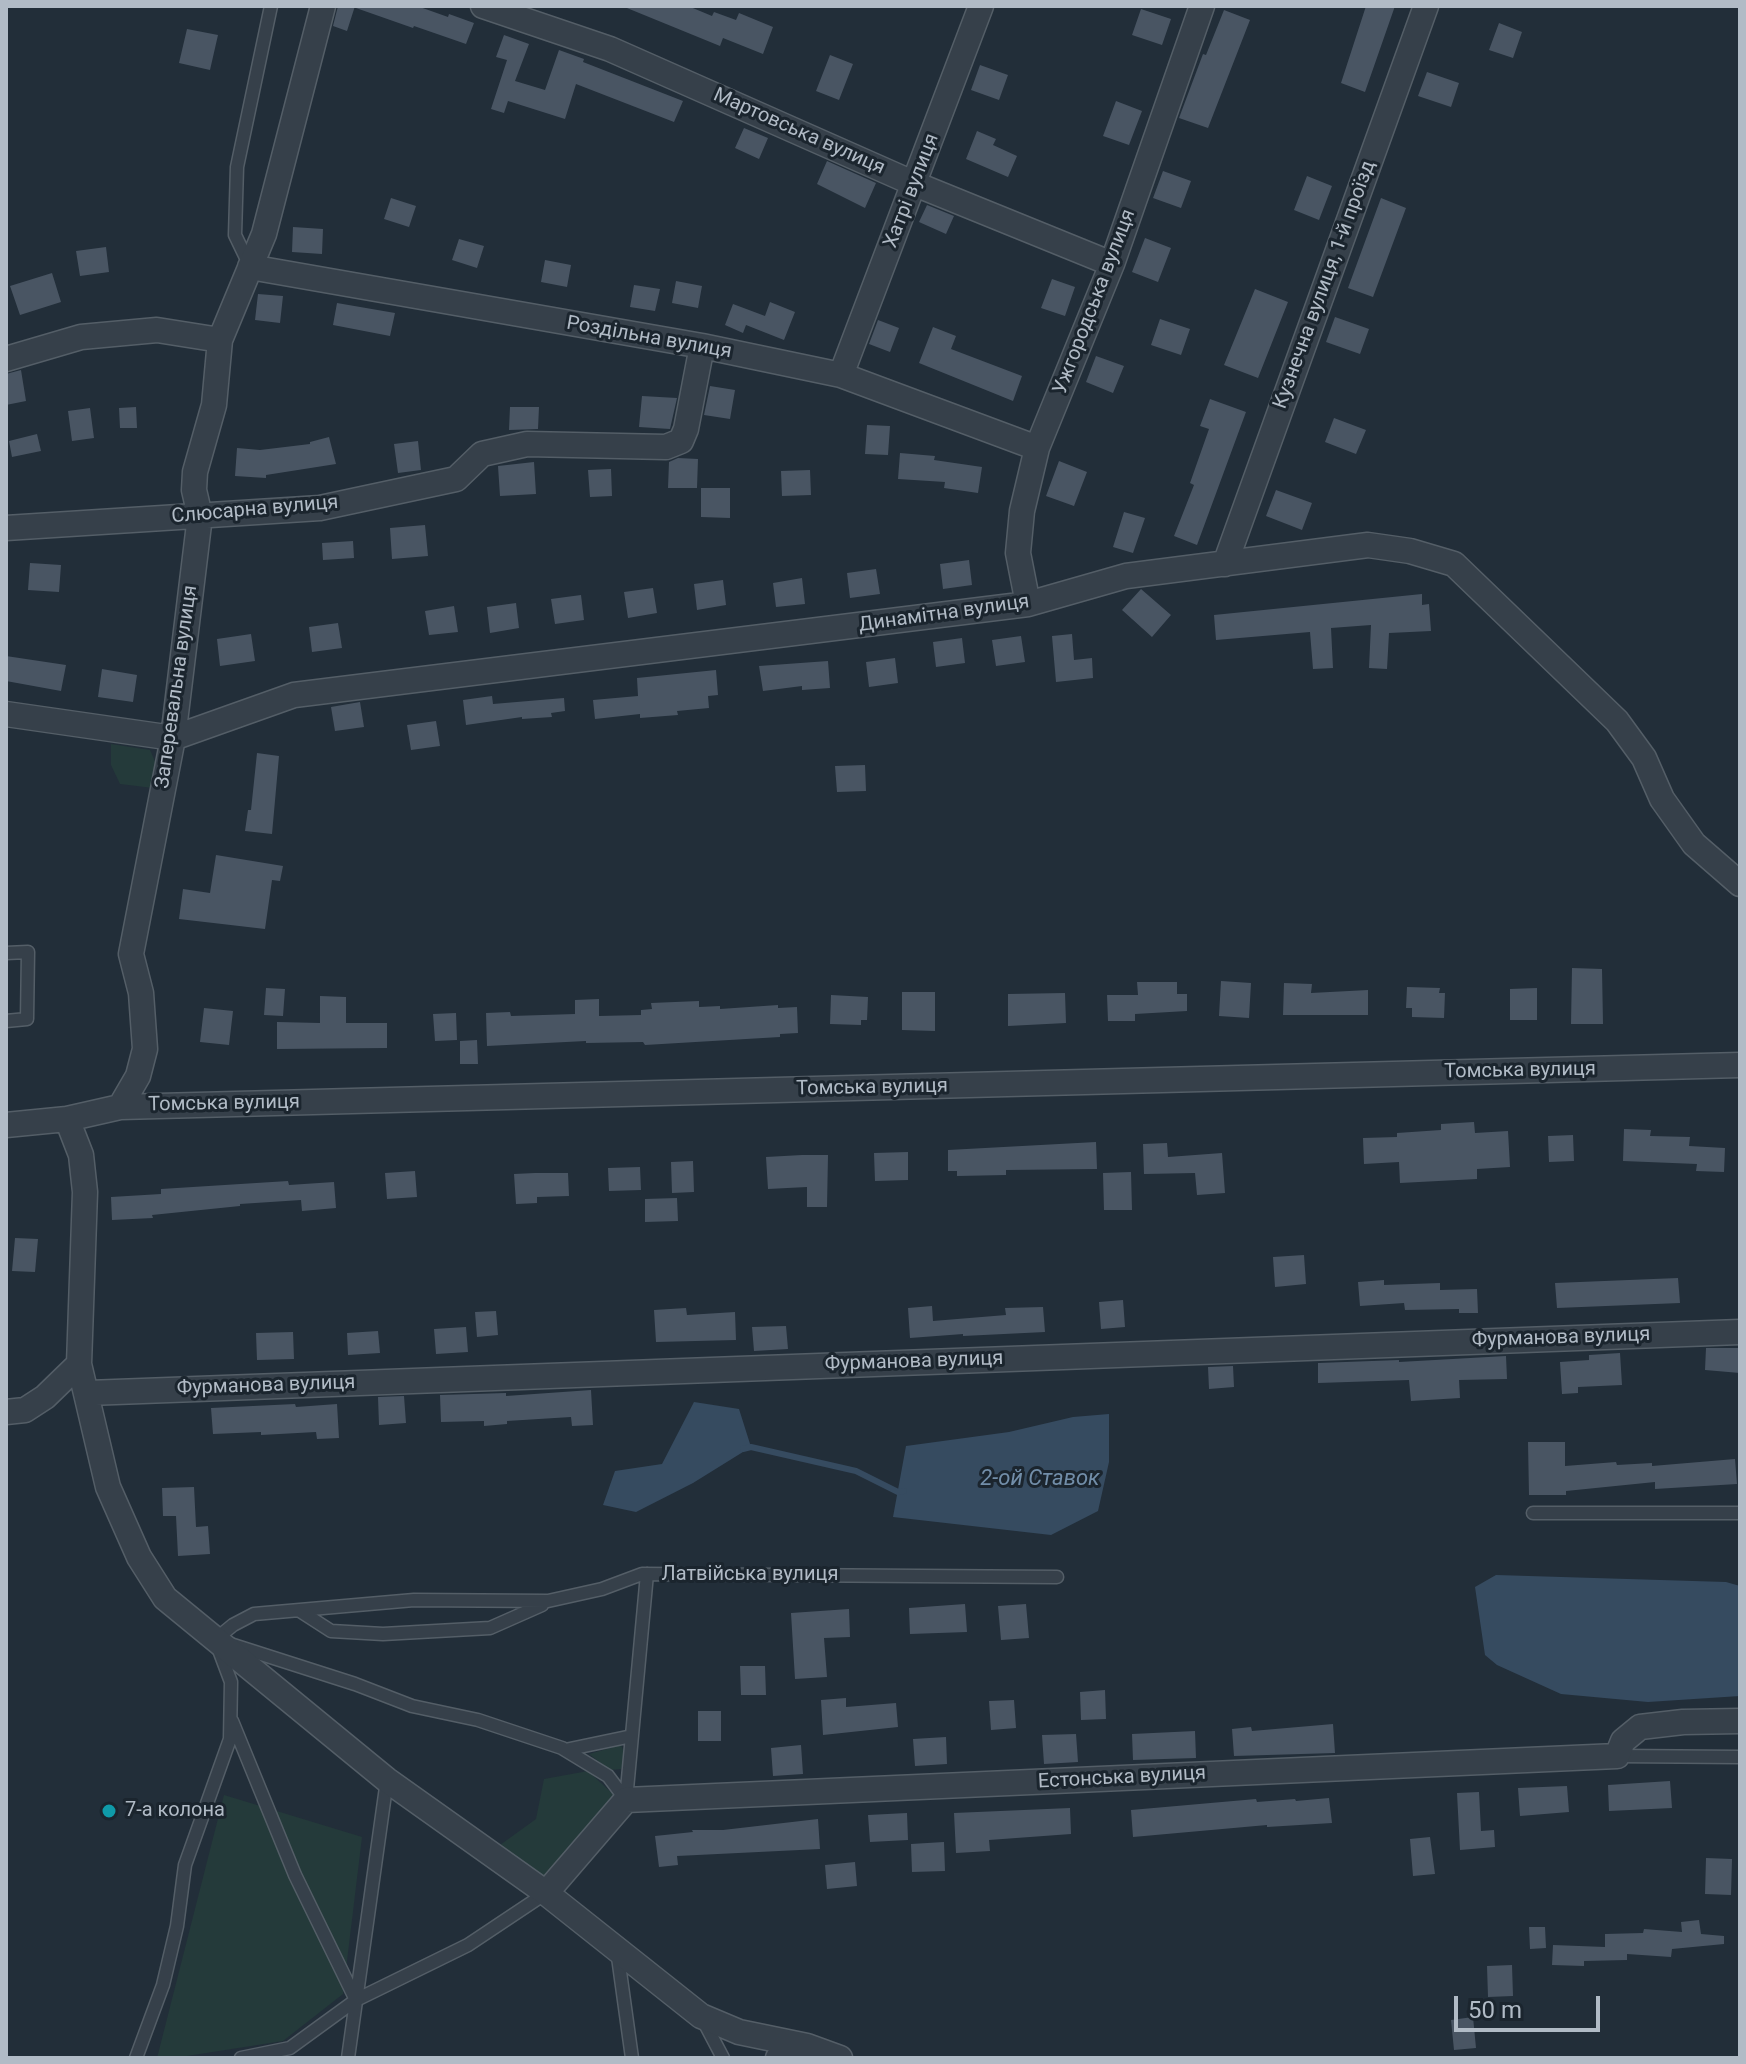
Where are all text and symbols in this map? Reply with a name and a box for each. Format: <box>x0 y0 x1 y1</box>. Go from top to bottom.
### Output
street label: Мартовська вулиця <box>709 83 889 181</box>
street label: Хатрі вулиця <box>879 131 945 251</box>
street label: Кузнечна вулиця, 1-й проїзд <box>1269 158 1381 412</box>
street label: Ужгородська вулиця <box>1049 206 1141 398</box>
street label: Роздільна вулиця <box>565 312 733 364</box>
street label: Слюсарна вулиця <box>171 491 339 529</box>
street label: Заперевальна вулиця <box>151 584 203 790</box>
street label: Динамітна вулиця <box>857 590 1031 638</box>
street label: Томська вулиця <box>1444 1058 1596 1084</box>
street label: Томська вулиця <box>796 1075 948 1101</box>
street label: Томська вулиця <box>148 1091 300 1117</box>
street label: Фурманова вулиця <box>1471 1323 1651 1353</box>
street label: Фурманова вулиця <box>824 1347 1004 1377</box>
street label: Фурманова вулиця <box>176 1371 356 1401</box>
water label: 2-ой Ставок <box>980 1466 1100 1492</box>
street label: Латвiйська вулиця <box>662 1563 838 1587</box>
street label: Естонська вулиця <box>1037 1762 1207 1794</box>
place label: 7-а колона <box>125 1799 225 1823</box>
marker: 7-а колона <box>100 1802 118 1820</box>
scale bar <box>1458 1980 1604 2030</box>
text: 50 m <box>1468 1996 1522 2024</box>

